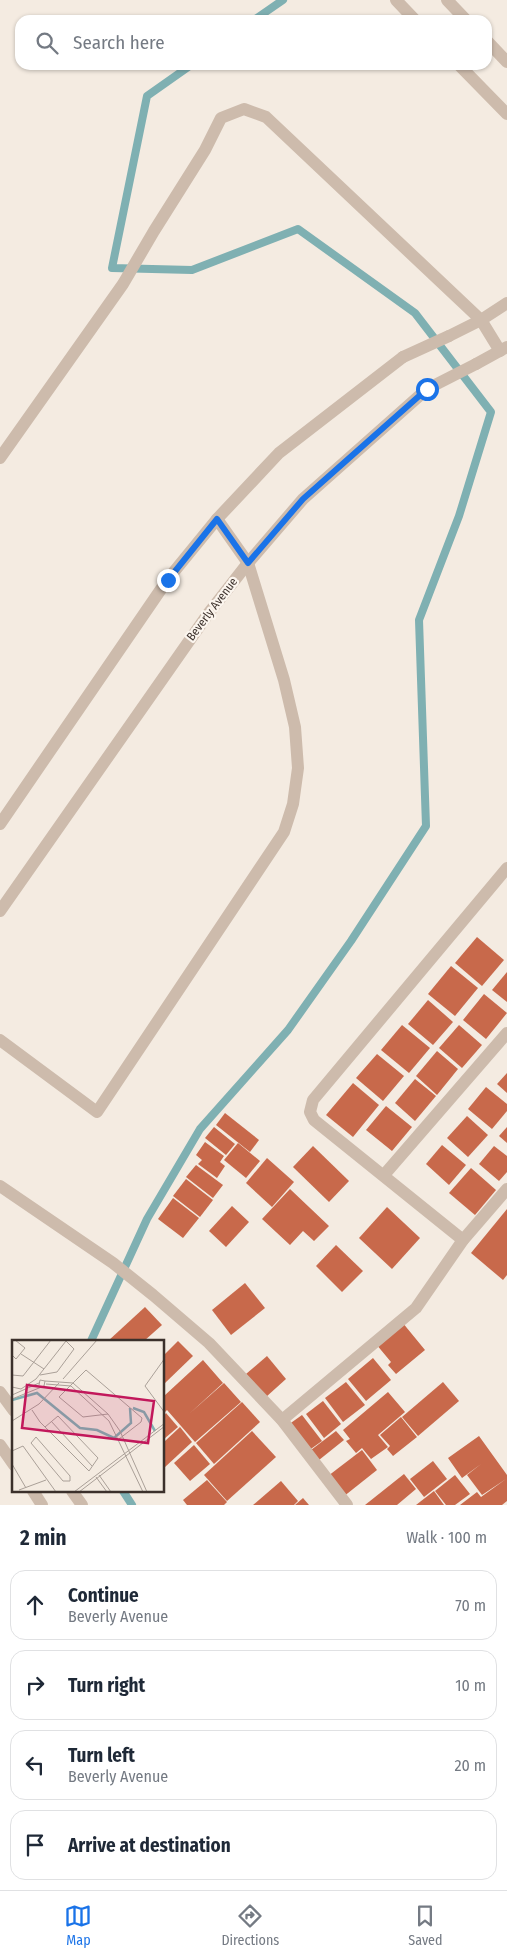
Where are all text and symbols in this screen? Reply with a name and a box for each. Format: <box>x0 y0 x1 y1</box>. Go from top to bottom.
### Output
search box <box>15 15 492 70</box>
icon: search <box>33 29 61 57</box>
text: Search here <box>73 31 165 54</box>
route start <box>416 378 439 401</box>
route end <box>157 569 180 592</box>
street label: Beverly Avenue <box>184 575 240 643</box>
inset map <box>12 1340 165 1492</box>
text: 2 min <box>20 1525 67 1551</box>
text: Walk · 100 m <box>406 1528 487 1547</box>
text: Continue <box>68 1584 139 1607</box>
icon: ahead <box>21 1591 49 1619</box>
text: 70 m <box>455 1596 486 1615</box>
text: Beverly Avenue <box>68 1607 168 1626</box>
icon: right <box>21 1671 49 1699</box>
text: Turn right <box>68 1674 145 1697</box>
text: 10 m <box>455 1676 486 1695</box>
text: Turn left <box>68 1744 135 1767</box>
icon: left <box>21 1751 49 1779</box>
text: 20 m <box>455 1756 486 1775</box>
text: Beverly Avenue <box>68 1767 168 1786</box>
icon: arrive <box>21 1831 49 1859</box>
text: Arrive at destination <box>68 1834 231 1857</box>
tab: Map <box>64 1902 92 1949</box>
tab: Directions <box>221 1902 279 1949</box>
tab: Saved <box>408 1902 443 1949</box>

